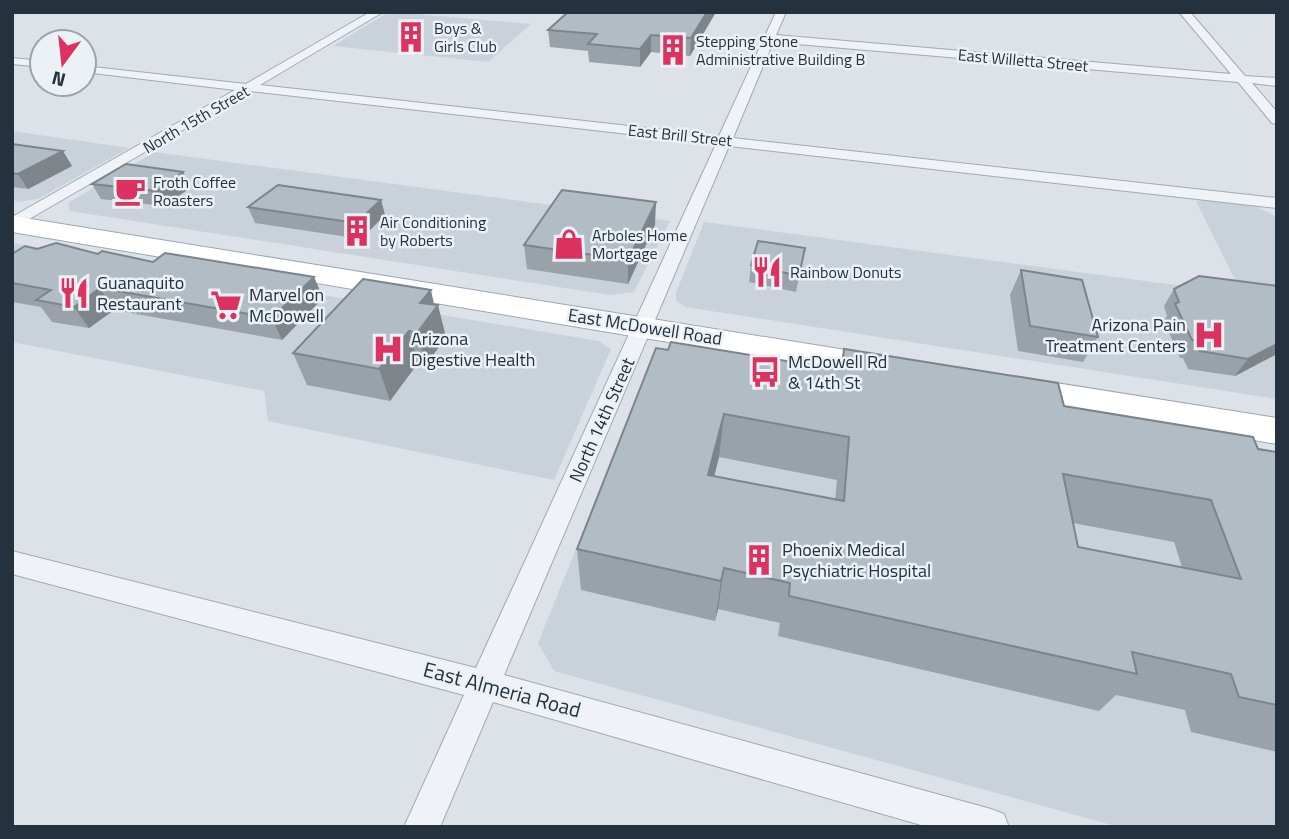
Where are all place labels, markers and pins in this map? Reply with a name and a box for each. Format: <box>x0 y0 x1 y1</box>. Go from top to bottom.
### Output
place label: Boys & Girls Club <box>434 16 497 58</box>
building icon: Boys & Girls Club <box>394 20 428 54</box>
place label: Stepping Stone Administrative Building B <box>696 29 866 71</box>
building icon: Stepping Stone Administrative Building B <box>656 33 690 67</box>
place label: Froth Coffee Roasters <box>153 170 236 212</box>
cafe icon: Froth Coffee Roasters <box>113 174 147 208</box>
place label: Air Conditioning by Roberts <box>380 210 486 252</box>
building icon: Air Conditioning by Roberts <box>340 214 374 248</box>
place label: Arboles Home Mortgage <box>592 223 687 265</box>
shop icon: Arboles Home Mortgage <box>552 227 586 261</box>
restaurant icon: Rainbow Donuts <box>750 255 784 289</box>
place label: Rainbow Donuts <box>790 260 901 284</box>
place label: Guanaquito Restaurant <box>97 269 184 317</box>
restaurant icon: Guanaquito Restaurant <box>57 276 91 310</box>
place label: Marvel on McDowell <box>249 281 324 329</box>
supermarket icon: Marvel on McDowell <box>209 288 243 322</box>
place label: Arizona Pain Treatment Centers <box>1045 311 1186 359</box>
hospital icon: Arizona Pain Treatment Centers <box>1192 318 1226 352</box>
place label: Arizona Digestive Health <box>411 325 535 373</box>
hospital icon: Arizona Digestive Health <box>371 332 405 366</box>
place label: McDowell Rd & 14th St <box>788 348 887 396</box>
bus stop icon: McDowell Rd & 14th St <box>748 355 782 389</box>
place label: Phoenix Medical Psychiatric Hospital <box>782 536 931 584</box>
building icon: Phoenix Medical Psychiatric Hospital <box>742 543 776 577</box>

